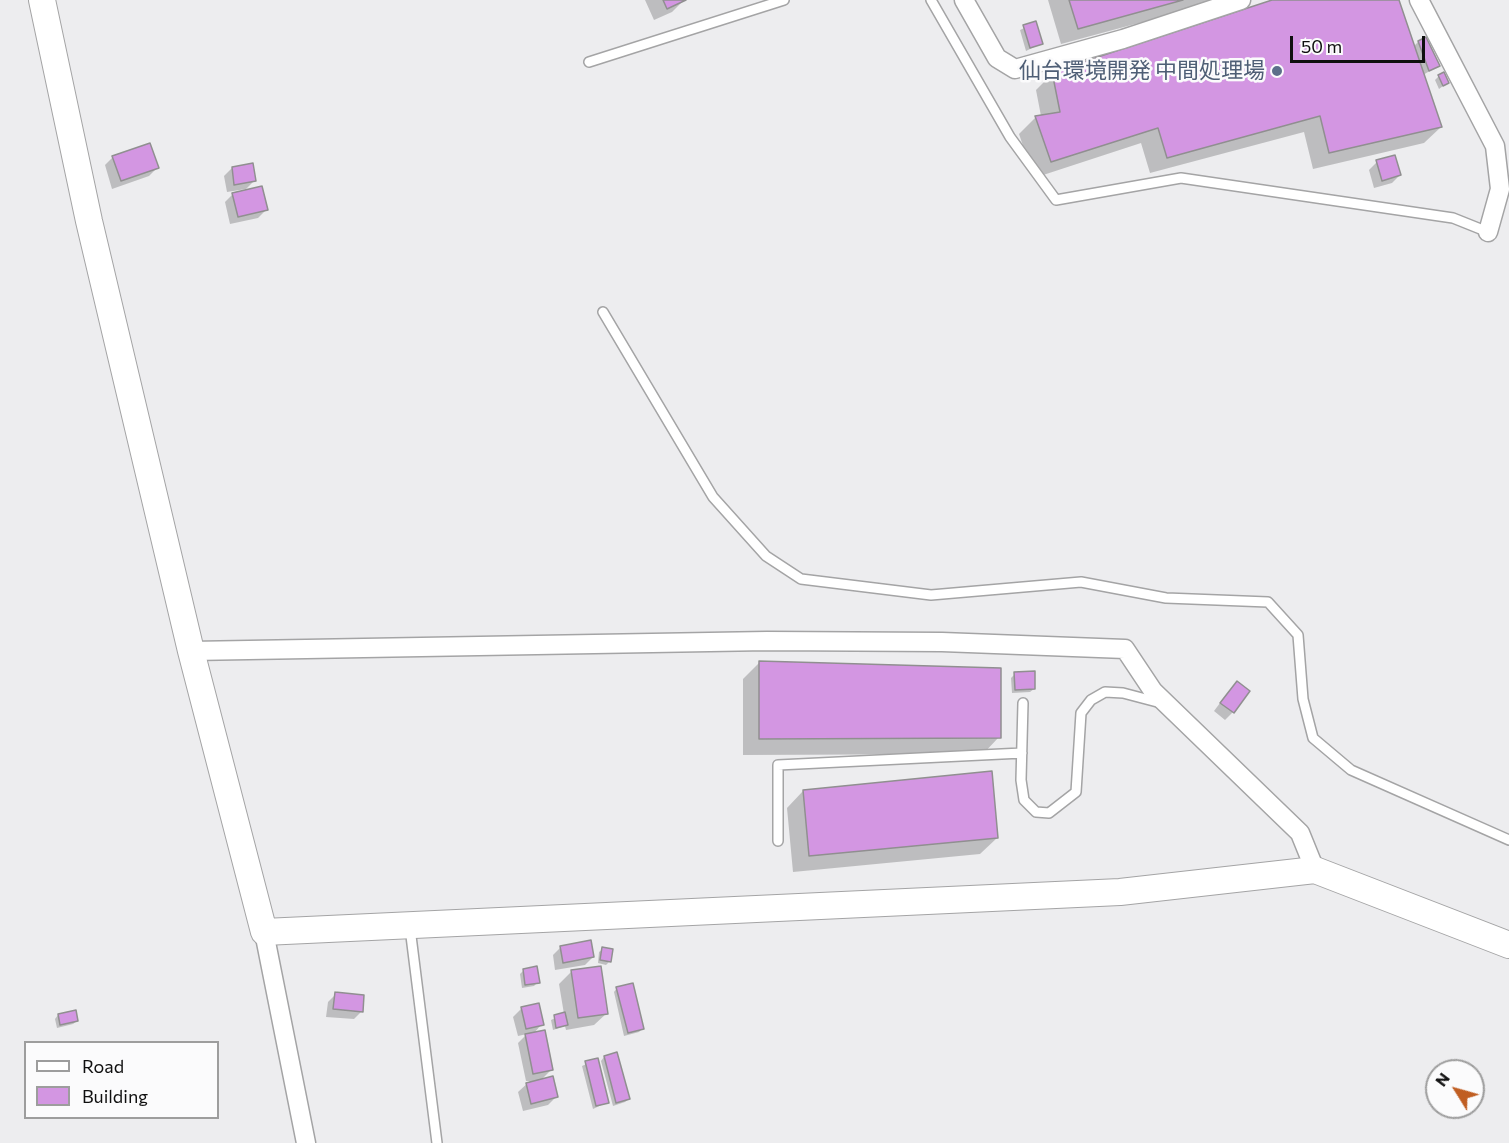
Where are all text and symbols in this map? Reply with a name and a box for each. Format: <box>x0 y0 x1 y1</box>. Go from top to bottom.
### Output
scale bar <box>1293 24 1428 62</box>
text: 50 m <box>1301 35 1342 57</box>
place label: 仙台環境開発 中間処理場 <box>1019 58 1265 84</box>
marker: 仙台環境開発 中間処理場 <box>1270 64 1284 78</box>
legend <box>24 1041 219 1119</box>
text: Road <box>82 1055 124 1077</box>
north arrow <box>1425 1059 1485 1119</box>
text: N <box>1431 1069 1453 1090</box>
text: Building <box>82 1085 148 1107</box>

